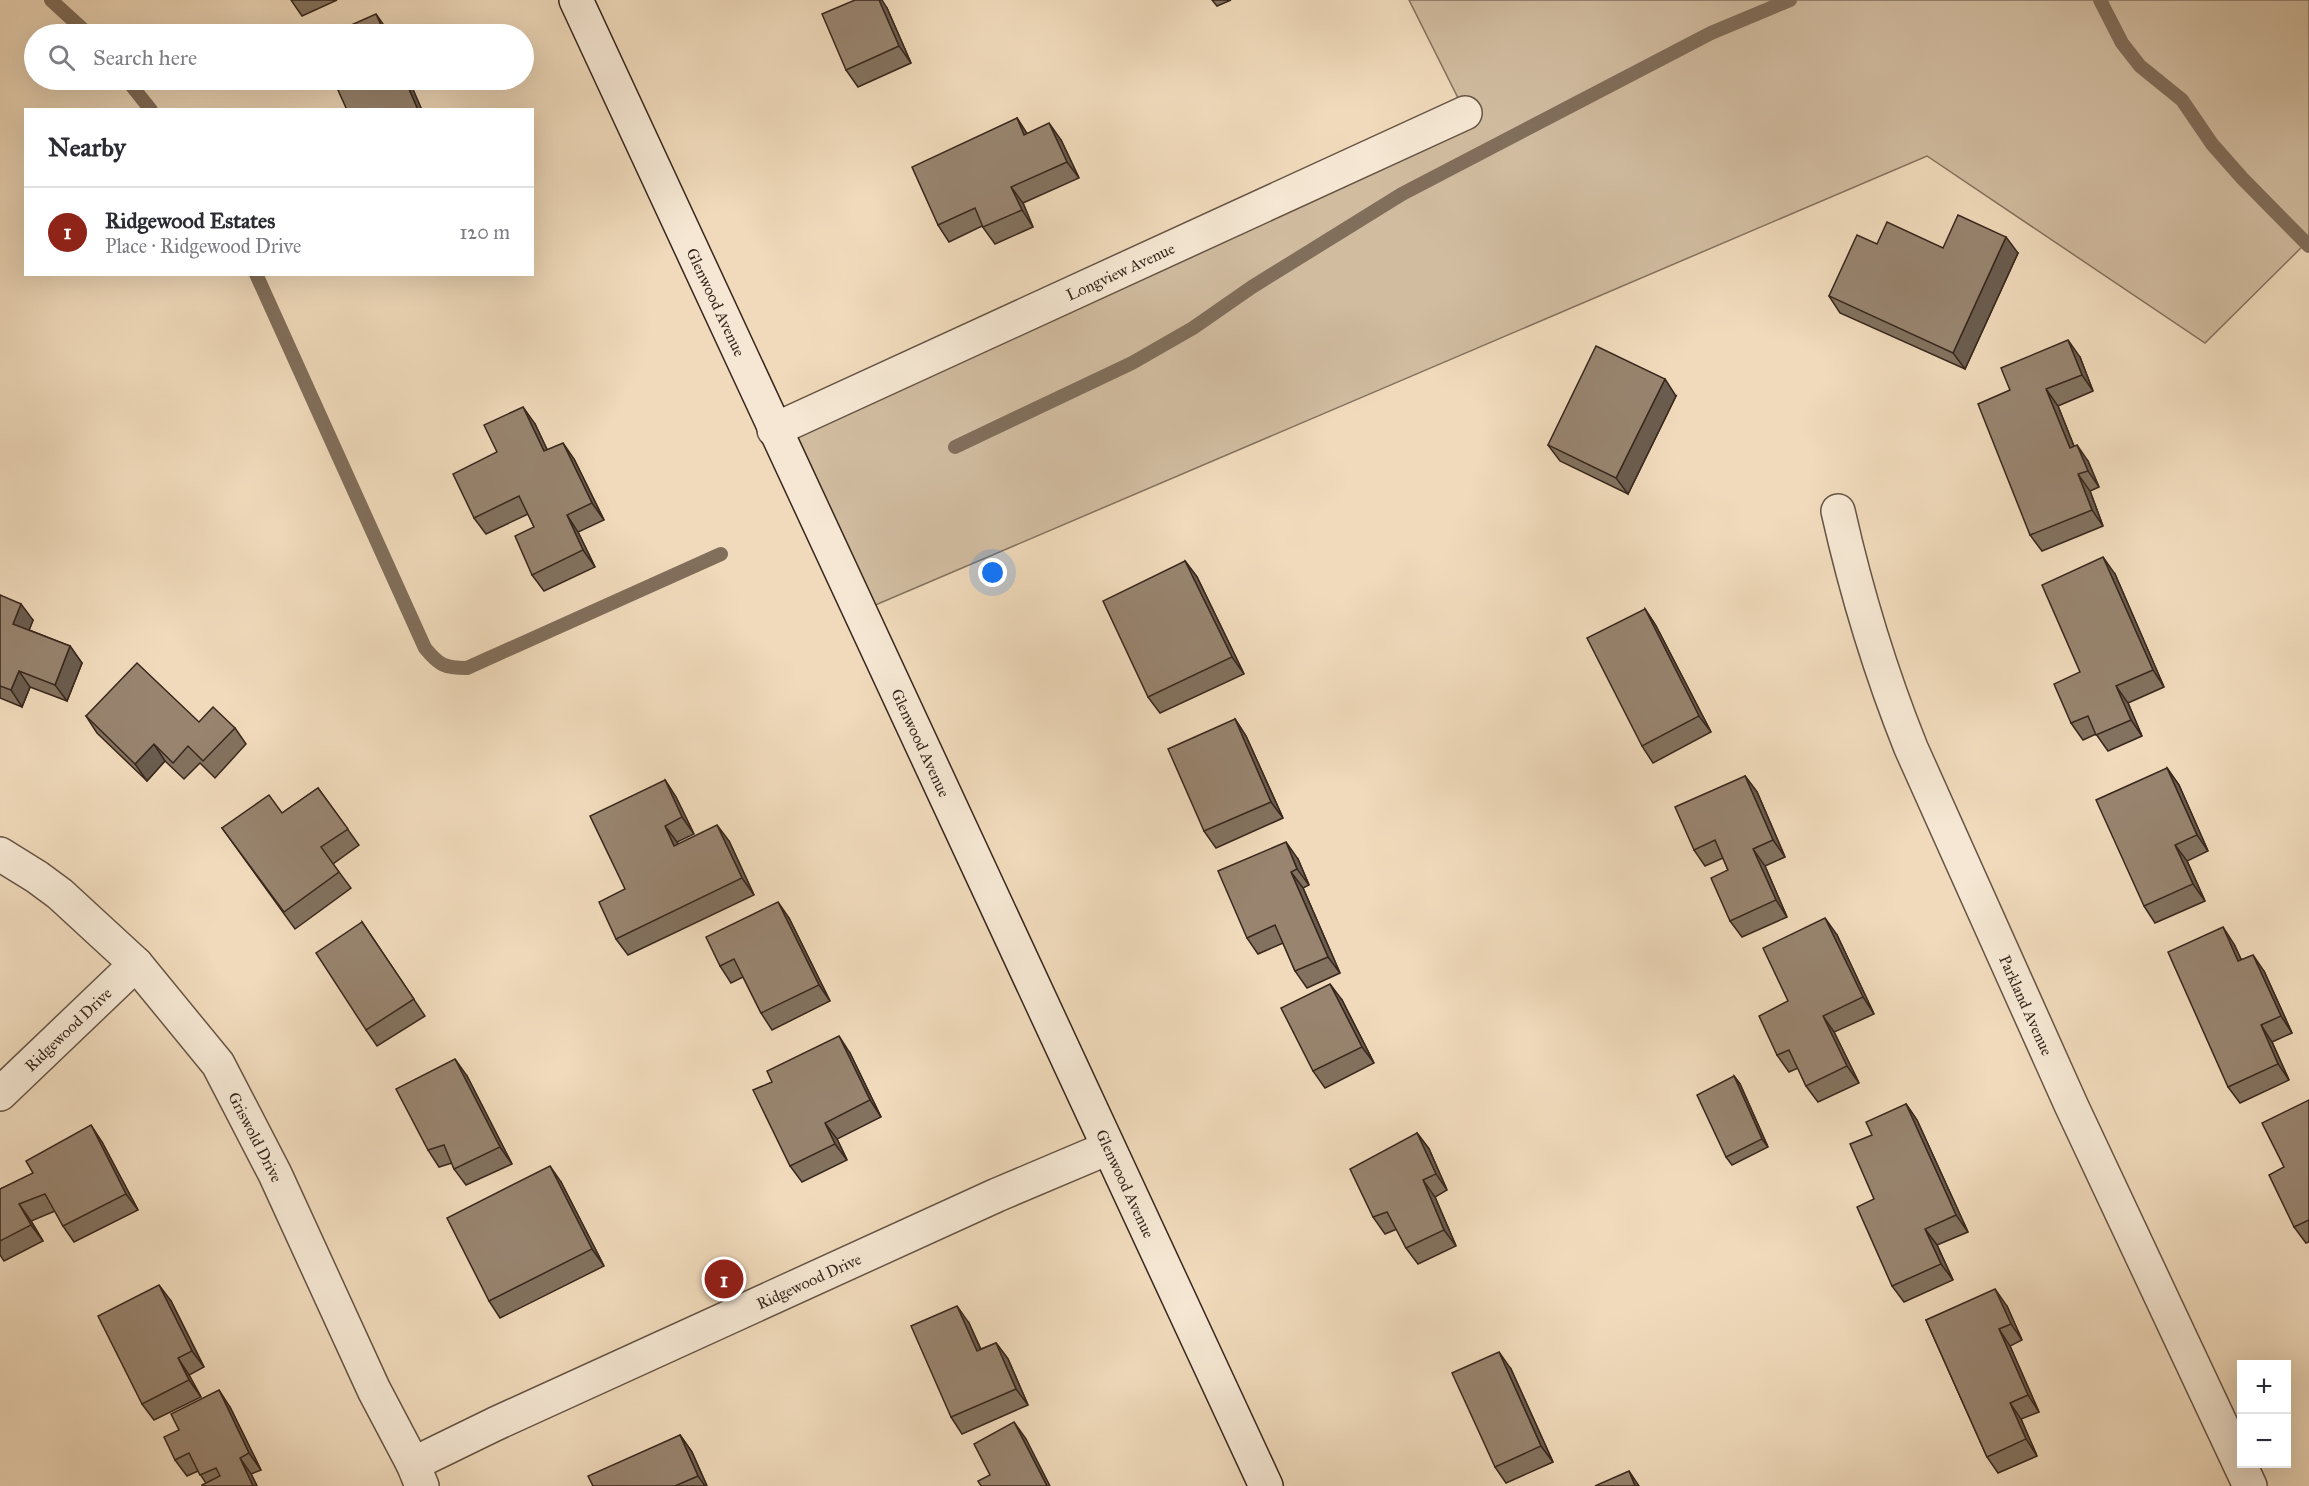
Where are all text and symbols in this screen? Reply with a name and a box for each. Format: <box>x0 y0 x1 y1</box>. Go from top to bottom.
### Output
search box <box>24 24 534 90</box>
icon: search <box>45 41 78 74</box>
text: Search here <box>93 44 197 71</box>
text: Nearby <box>48 131 126 163</box>
text: Ridgewood Estates <box>105 207 275 234</box>
text: 1 <box>64 220 71 244</box>
text: 120 m <box>459 220 510 244</box>
text: Place · Ridgewood Drive <box>105 234 301 258</box>
street label: Longview Avenue <box>1063 238 1178 305</box>
street label: Glenwood Avenue <box>682 245 749 360</box>
your location <box>978 558 1007 587</box>
street label: Glenwood Avenue <box>887 686 954 801</box>
street label: Parkland Avenue <box>1995 952 2057 1059</box>
street label: Ridgewood Drive <box>21 983 116 1075</box>
street label: Griswold Drive <box>224 1089 287 1186</box>
street label: Glenwood Avenue <box>1092 1127 1159 1241</box>
street label: Ridgewood Drive <box>754 1249 865 1313</box>
pin: 1 <box>704 1256 744 1302</box>
map controls <box>2237 1360 2291 1468</box>
button: + <box>2237 1360 2291 1414</box>
button: − <box>2237 1414 2291 1468</box>

